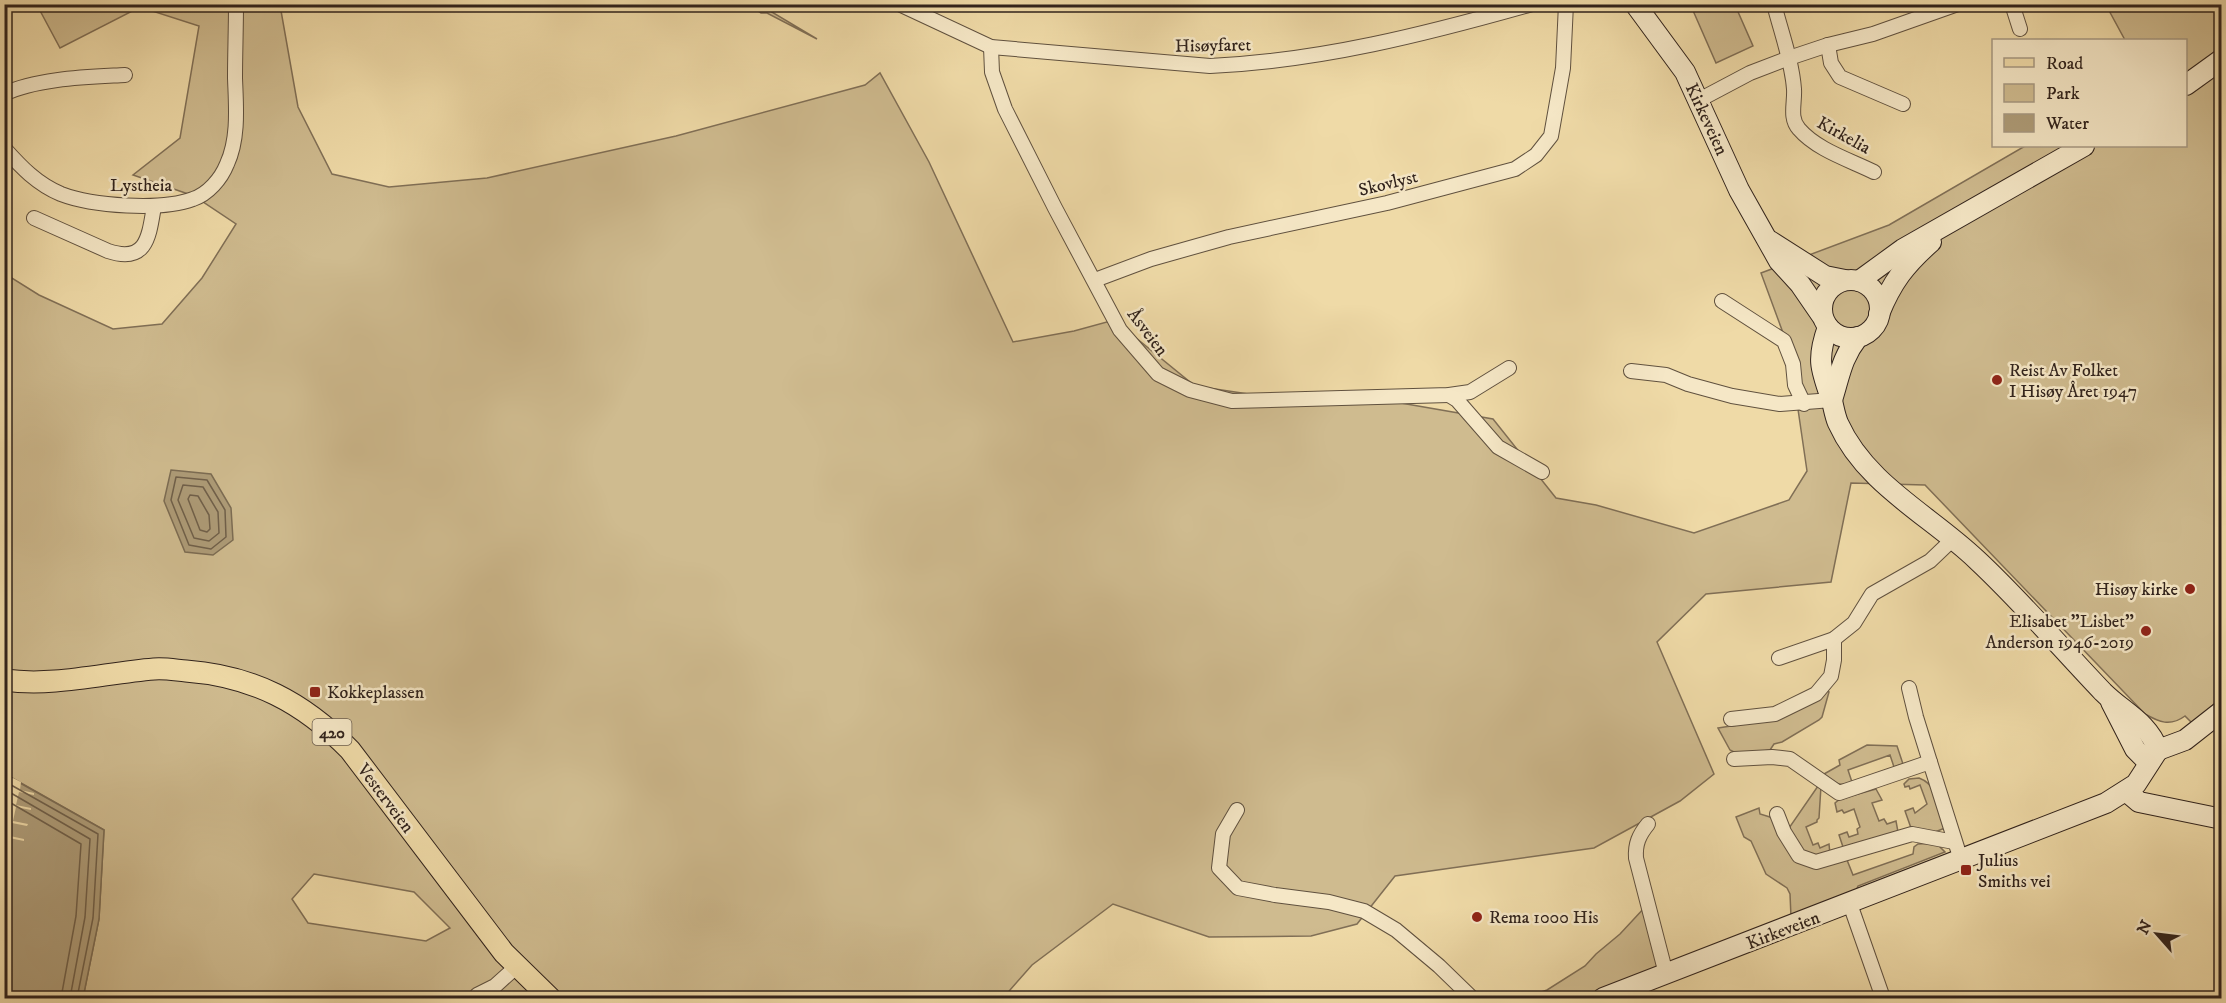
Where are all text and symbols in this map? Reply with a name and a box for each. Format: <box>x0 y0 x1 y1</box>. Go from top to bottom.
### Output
street label: Hisøyfaret <box>1175 34 1252 58</box>
legend <box>1992 39 2187 147</box>
text: Road <box>2046 53 2083 75</box>
street label: Kirkeveien <box>1680 80 1733 159</box>
text: Park <box>2046 83 2080 105</box>
street label: Kirkelia <box>1813 112 1874 160</box>
text: Water <box>2045 113 2089 135</box>
street label: Skovlyst <box>1356 166 1420 202</box>
street label: Lystheia <box>110 175 172 197</box>
street label: Åsveien <box>1122 304 1173 361</box>
place label: Reist Av Folket I Hisøy Året 1947 <box>2009 360 2137 403</box>
marker: Reist Av Folket I Hisøy Året 1947 <box>1990 373 2004 387</box>
place label: Hisøy kirke <box>2095 579 2178 601</box>
marker: Hisøy kirke <box>2183 582 2197 596</box>
place label: Elisabet "Lisbet" Anderson 1946-2019 <box>1985 611 2134 654</box>
marker: Elisabet "Lisbet" Anderson 1946-2019 <box>2139 624 2153 638</box>
place label: Kokkeplassen <box>327 682 425 704</box>
marker: Kokkeplassen <box>308 685 322 699</box>
road number: 420 <box>312 719 352 745</box>
street label: Vesterveien <box>351 759 419 838</box>
place label: Julius Smiths vei <box>1976 850 2051 893</box>
marker: Julius Smiths vei <box>1959 863 1973 877</box>
north arrow <box>2127 904 2187 964</box>
place label: Rema 1000 His <box>1489 907 1599 929</box>
street label: Kirkeveien <box>1743 907 1824 955</box>
marker: Rema 1000 His <box>1470 910 1484 924</box>
text: N <box>2133 917 2157 938</box>

